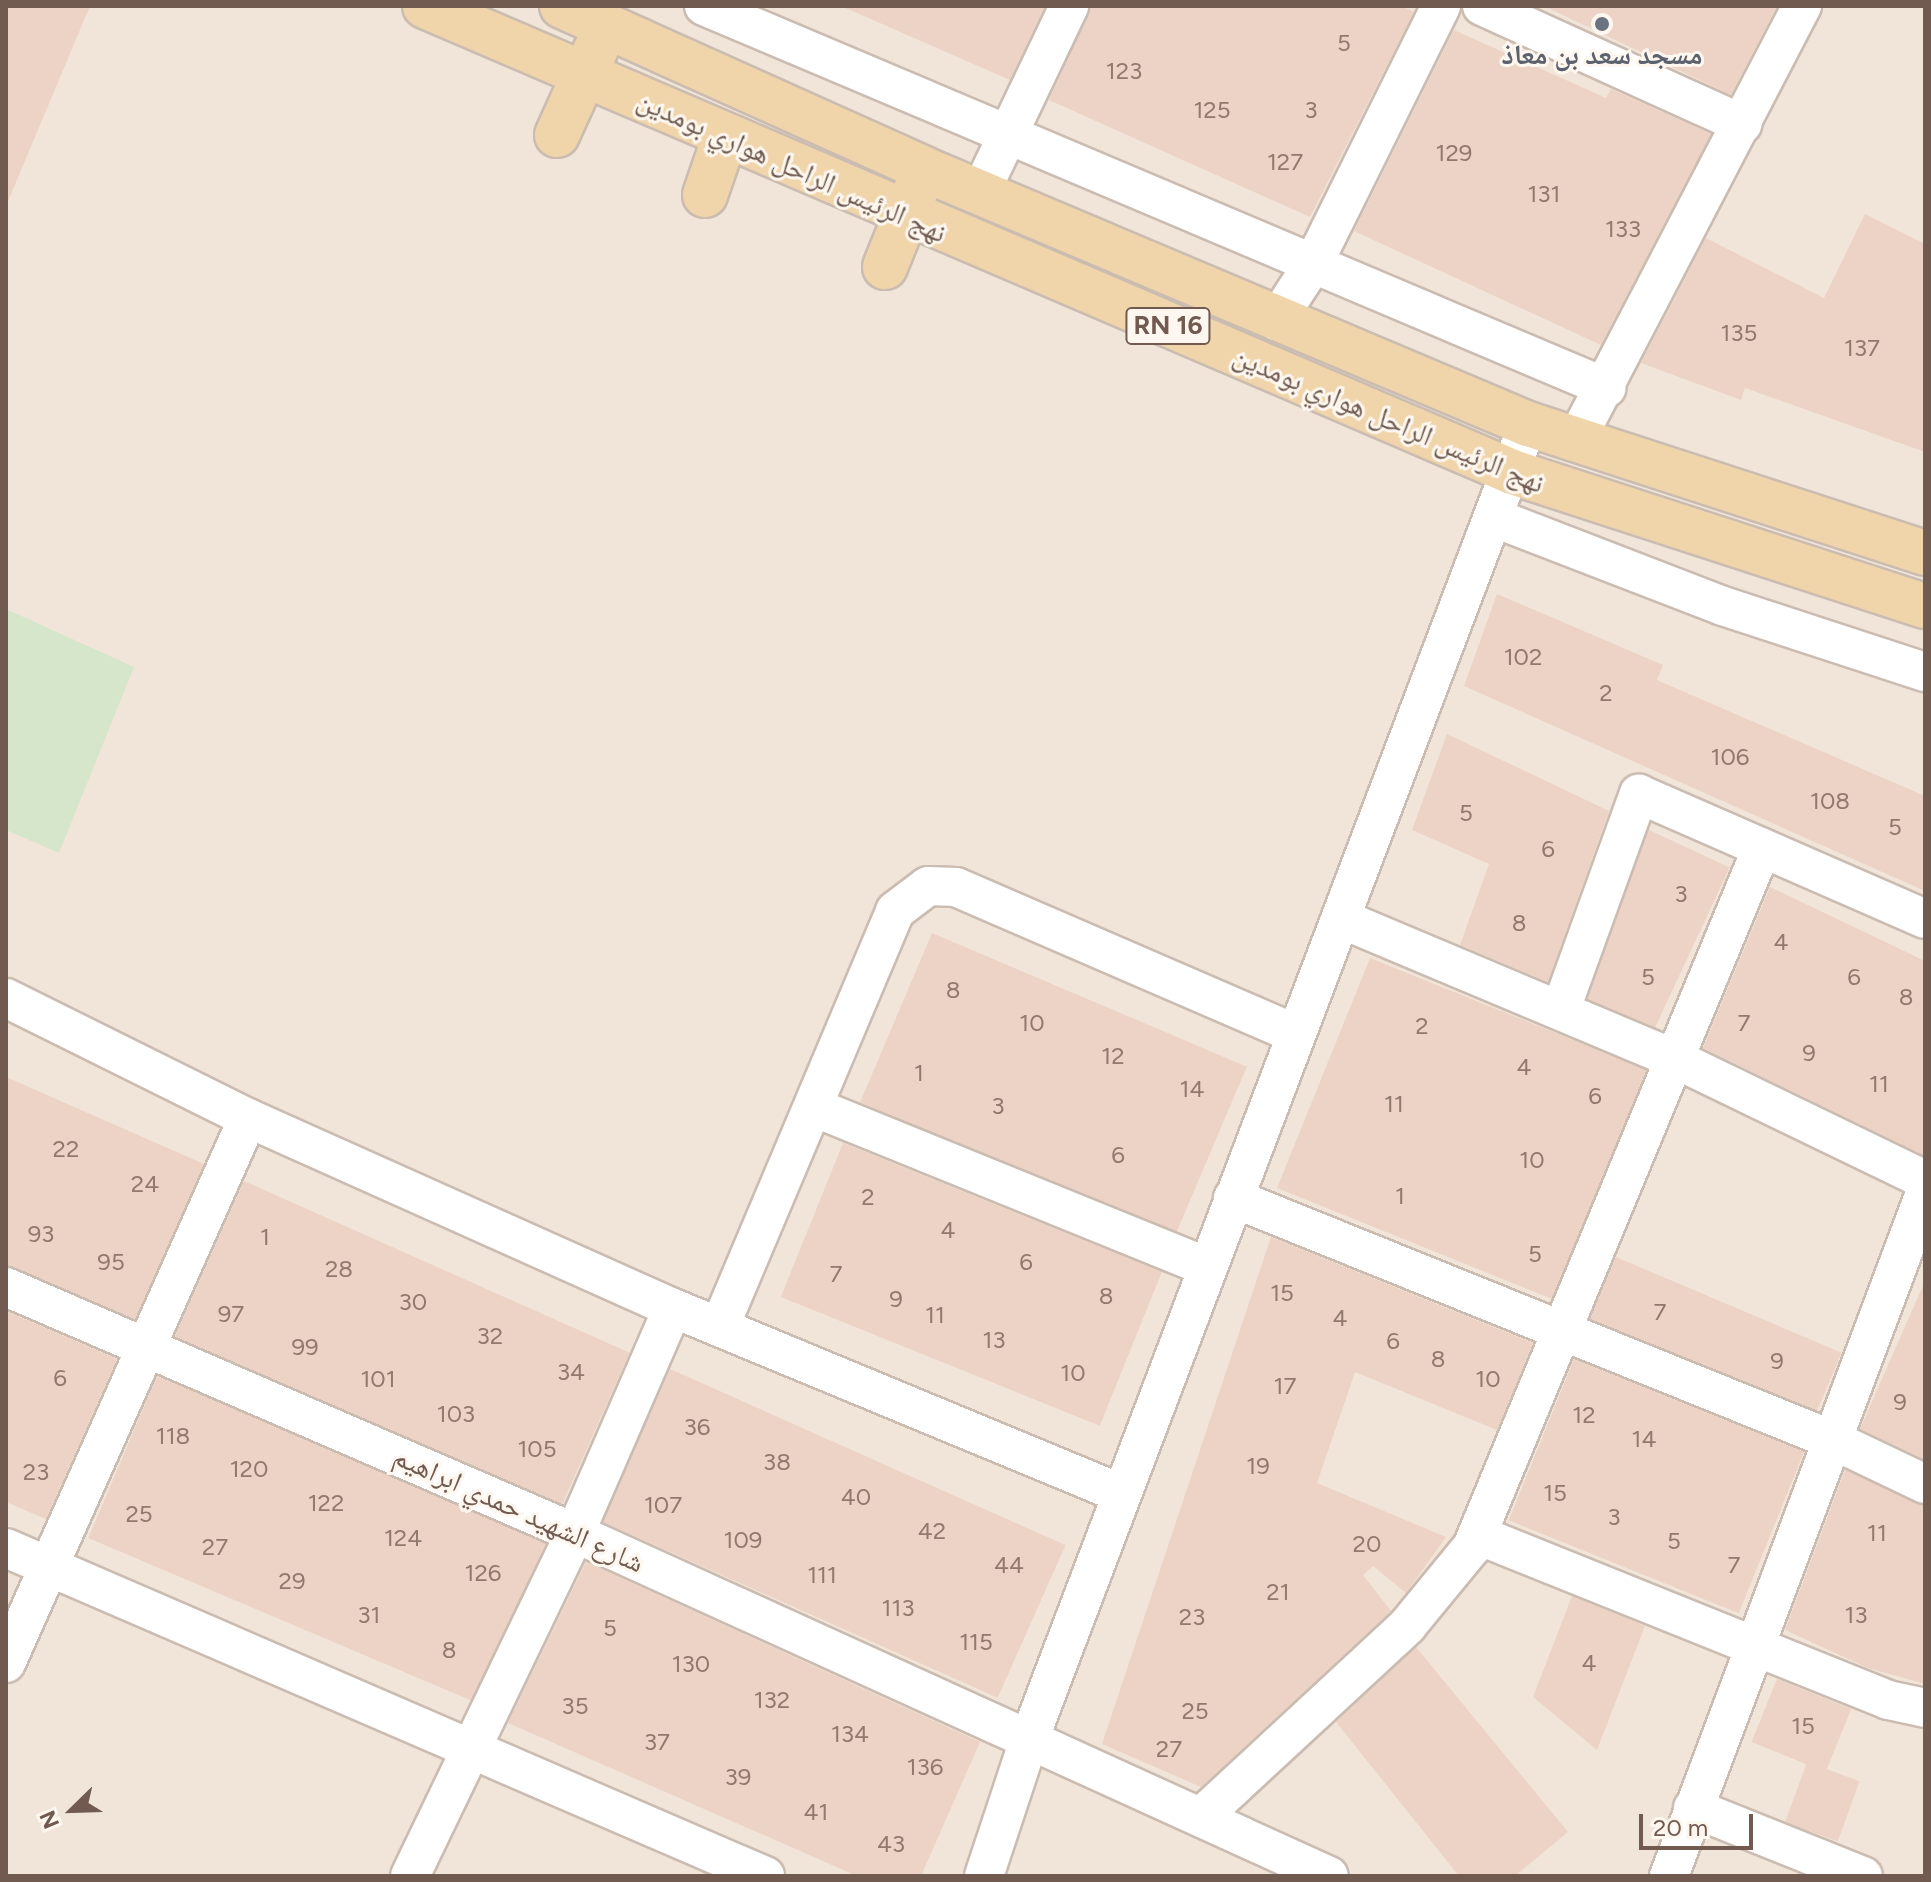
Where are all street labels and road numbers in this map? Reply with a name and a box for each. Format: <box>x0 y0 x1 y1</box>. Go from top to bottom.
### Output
street label: نهج الرئيس الراحل هواري بومدين <box>632 83 952 249</box>
road number: RN 16 <box>1124 304 1212 348</box>
street label: نهج الرئيس الراحل هواري بومدين <box>1228 338 1550 500</box>
street label: شارع الشهيد حمدي ابراهيم <box>389 1439 649 1579</box>

